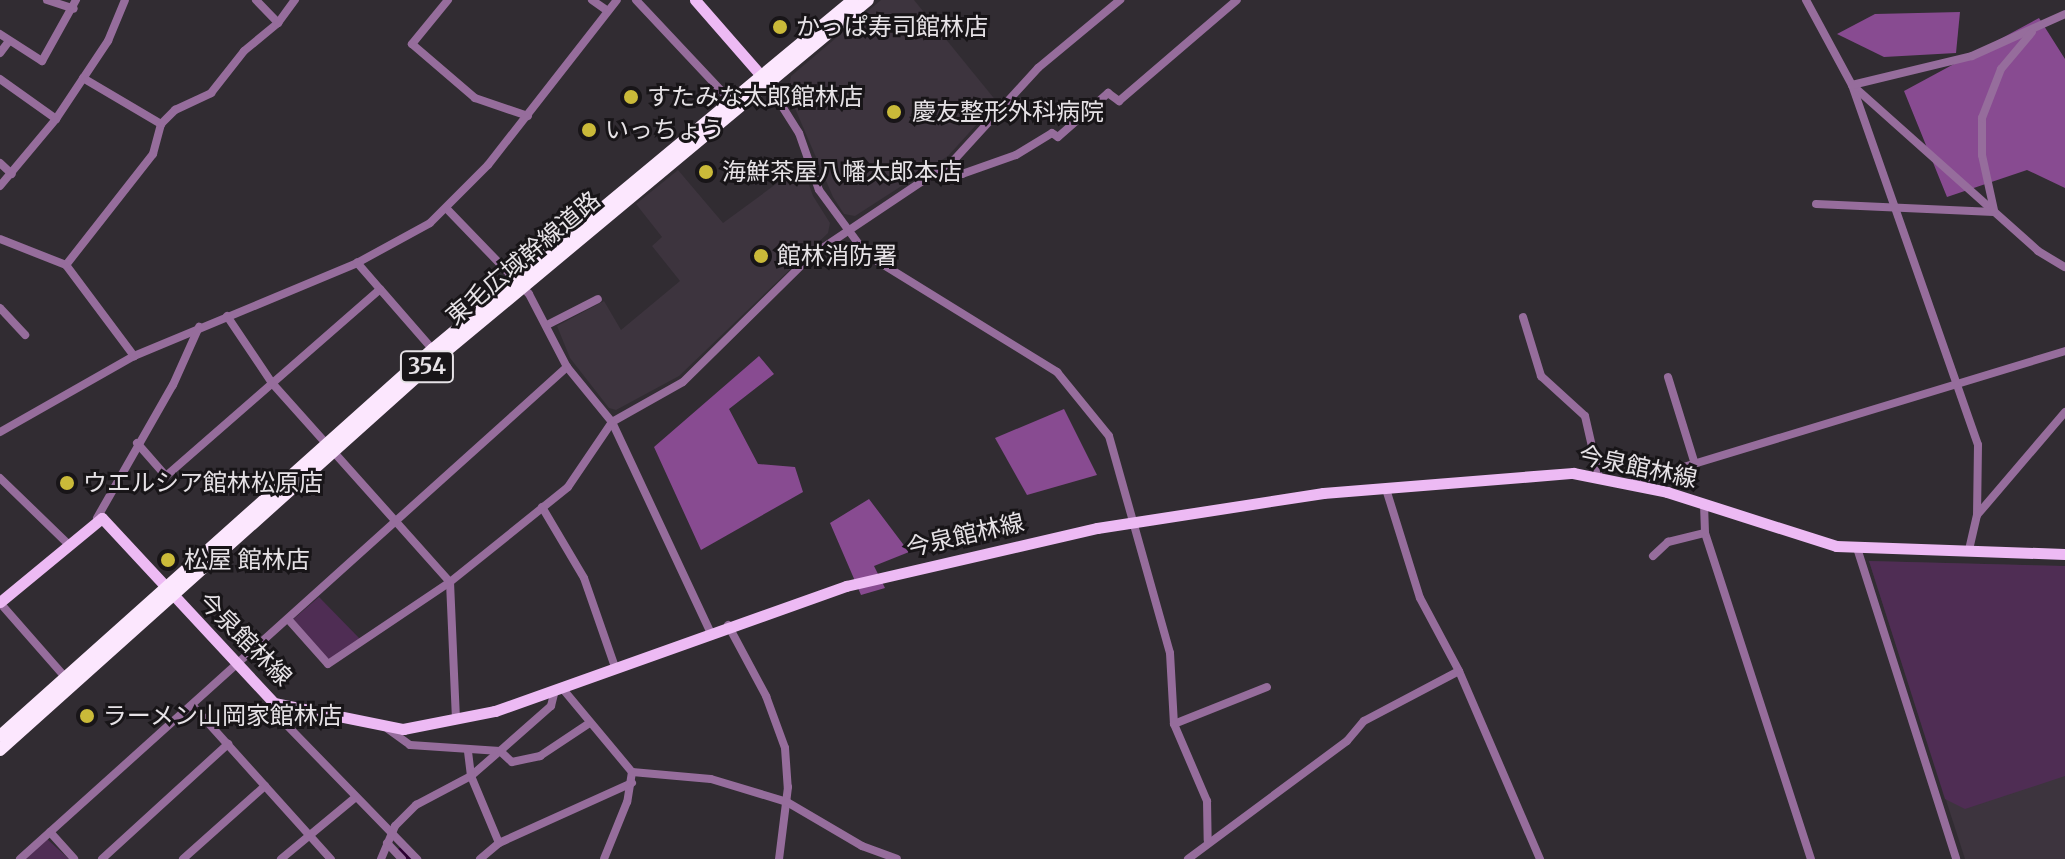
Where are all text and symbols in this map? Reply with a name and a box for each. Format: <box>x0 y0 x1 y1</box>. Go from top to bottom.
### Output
place label: かっぱ寿司館林店 <box>796 13 988 41</box>
marker: かっぱ寿司館林店 <box>771 18 789 36</box>
place label: すたみな太郎館林店 <box>647 83 863 111</box>
marker: すたみな太郎館林店 <box>622 88 640 106</box>
place label: 慶友整形外科病院 <box>912 98 1104 126</box>
marker: 慶友整形外科病院 <box>883 101 905 123</box>
place label: いっちょう <box>605 116 725 144</box>
marker: いっちょう <box>580 121 598 139</box>
place label: 海鮮茶屋八幡太郎本店 <box>722 158 962 186</box>
marker: 海鮮茶屋八幡太郎本店 <box>697 163 715 181</box>
street label: 東毛広域幹線道路 <box>440 185 606 331</box>
place label: 館林消防署 <box>777 242 897 270</box>
marker: 館林消防署 <box>752 247 770 265</box>
road number: 354 <box>399 349 455 385</box>
street label: 今泉館林線 <box>1576 440 1700 494</box>
place label: ウエルシア館林松原店 <box>83 469 323 497</box>
marker: ウエルシア館林松原店 <box>58 474 76 492</box>
street label: 今泉館林線 <box>903 507 1027 563</box>
place label: 松屋 館林店 <box>184 546 310 574</box>
marker: 松屋 館林店 <box>159 551 177 569</box>
street label: 今泉館林線 <box>192 586 298 692</box>
place label: ラーメン山岡家館林店 <box>103 702 343 730</box>
marker: ラーメン山岡家館林店 <box>78 707 96 725</box>

